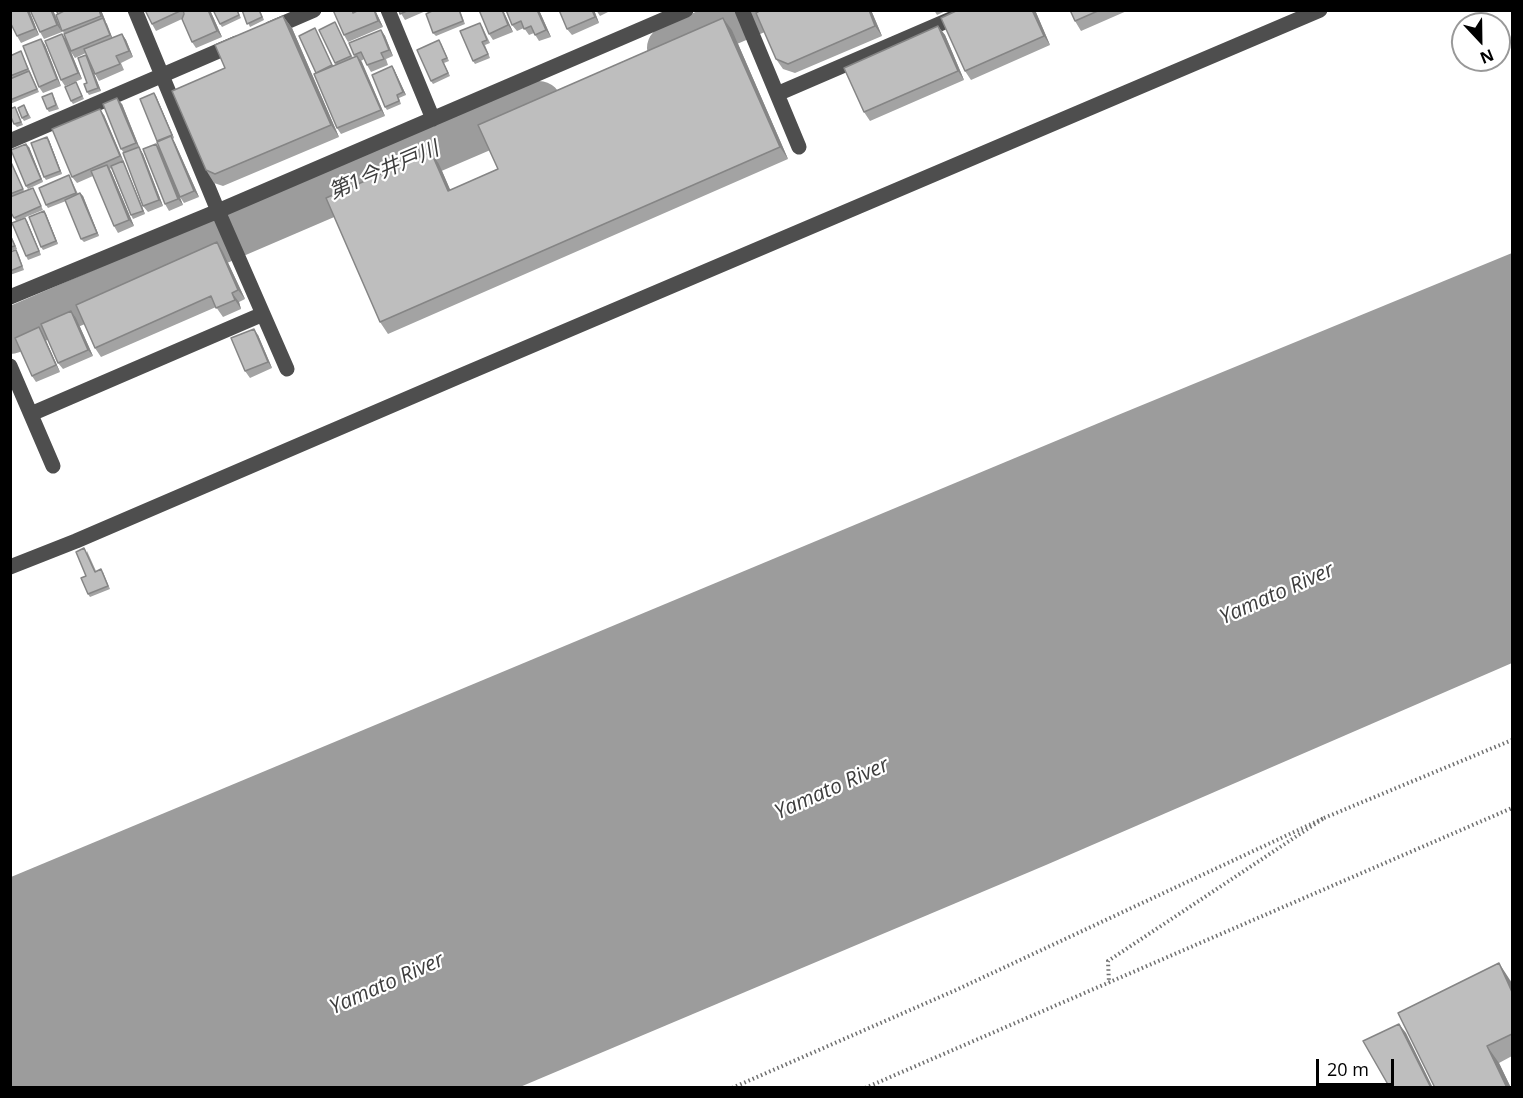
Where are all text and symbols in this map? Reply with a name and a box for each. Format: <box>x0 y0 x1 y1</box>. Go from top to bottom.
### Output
north arrow <box>1451 12 1511 72</box>
text: N <box>1477 44 1497 69</box>
water label: 第1今井戸川 <box>325 137 443 205</box>
water label: Yamato River <box>1216 558 1338 630</box>
water label: Yamato River <box>771 753 893 825</box>
water label: Yamato River <box>326 948 448 1020</box>
scale bar <box>1319 1047 1397 1085</box>
text: 20 m <box>1327 1057 1369 1081</box>

